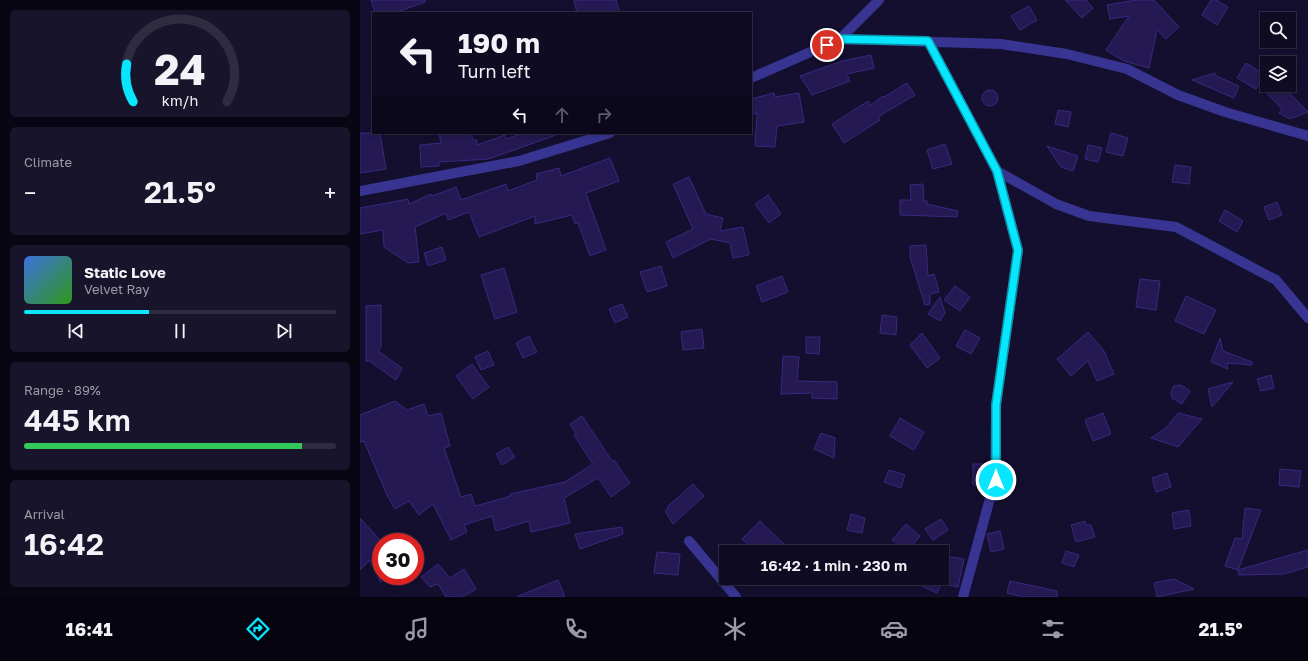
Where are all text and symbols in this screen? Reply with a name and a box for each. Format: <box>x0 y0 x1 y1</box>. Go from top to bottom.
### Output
map controls <box>1260 12 1296 92</box>
button: search <box>1260 12 1296 48</box>
text: 190 m <box>458 26 540 59</box>
icon: left <box>392 28 444 80</box>
pin <box>810 28 844 62</box>
icon: arrive <box>816 34 838 56</box>
text: 24 <box>154 44 206 94</box>
button: layers <box>1260 56 1296 92</box>
text: Turn left <box>458 60 531 82</box>
text: km/h <box>162 91 198 108</box>
icon: left <box>509 104 531 126</box>
icon: ahead <box>551 104 573 126</box>
icon: right <box>593 104 615 126</box>
text: Climate <box>24 154 72 170</box>
text: 21.5° <box>144 174 216 210</box>
text: − <box>24 179 36 206</box>
text: + <box>324 179 336 206</box>
text: Static Love <box>84 263 166 281</box>
text: Velvet Ray <box>84 281 149 297</box>
icon: previous <box>65 320 87 342</box>
icon: pause <box>169 320 191 342</box>
icon: next <box>273 320 295 342</box>
text: Range · 89% <box>24 382 101 398</box>
text: 445 km <box>24 402 131 438</box>
position arrow <box>975 459 1017 501</box>
text: Arrival <box>24 506 65 522</box>
text: 16:42 <box>24 526 104 562</box>
speed limit sign: 30 <box>372 533 424 585</box>
text: 16:42 · 1 min · 230 m <box>761 556 907 574</box>
icon: directions <box>244 615 272 643</box>
icon: music <box>403 615 431 643</box>
icon: phone <box>562 615 590 643</box>
icon: climate <box>721 615 749 643</box>
icon: car <box>880 615 908 643</box>
icon: filters <box>1039 615 1067 643</box>
text: 16:41 <box>66 618 113 640</box>
text: 21.5° <box>1198 618 1242 640</box>

